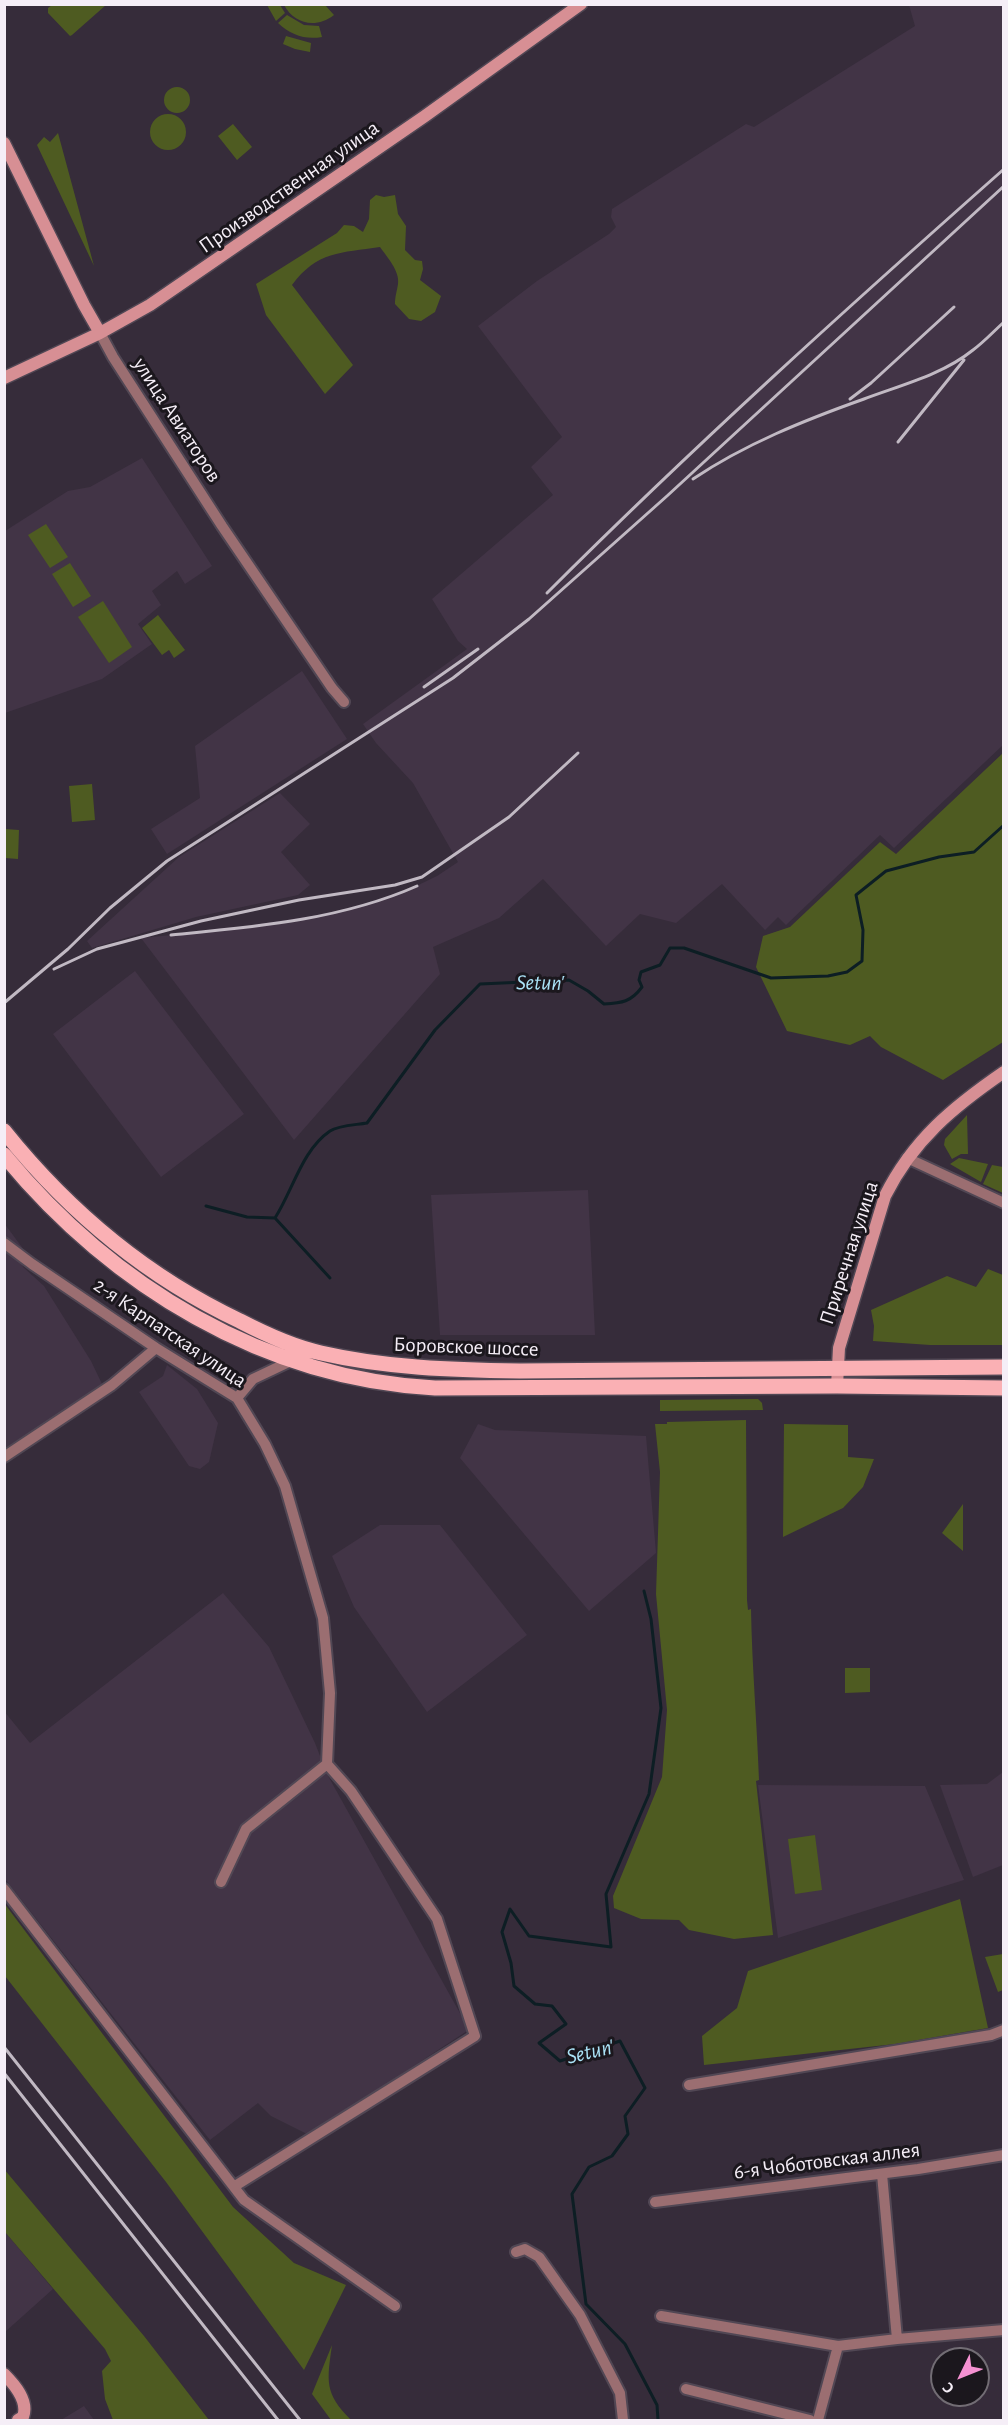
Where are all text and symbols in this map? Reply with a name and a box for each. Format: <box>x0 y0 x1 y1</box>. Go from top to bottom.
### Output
street label: Производственная улица <box>194 115 384 259</box>
street label: улица Авиаторов <box>127 353 227 487</box>
water label: Setun' <box>516 969 564 997</box>
street label: Приречная улица <box>814 1178 884 1328</box>
street label: 2-я Карпатская улица <box>89 1273 251 1393</box>
street label: Боровское шоссе <box>393 1332 539 1362</box>
water label: Setun' <box>564 2034 616 2070</box>
street label: 6-я Чоботовская аллея <box>732 2137 922 2185</box>
north arrow <box>930 2347 990 2407</box>
text: С <box>939 2379 957 2397</box>

